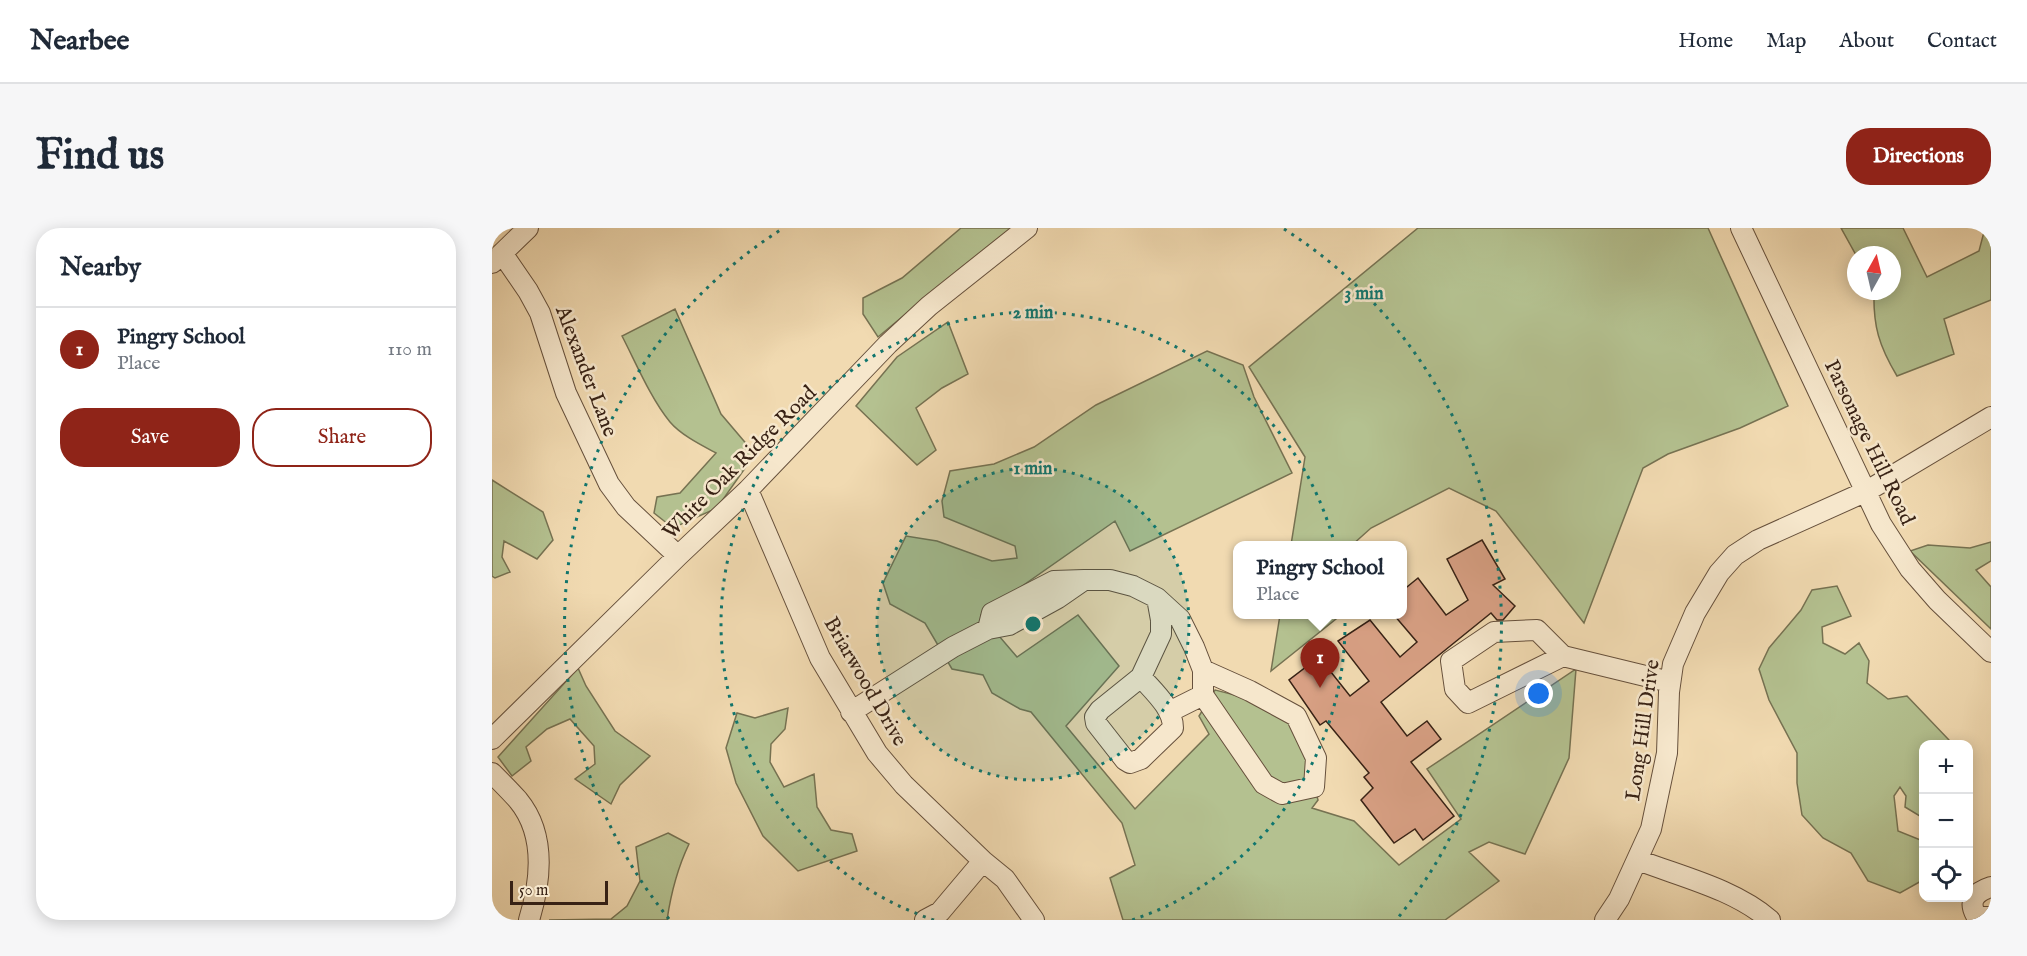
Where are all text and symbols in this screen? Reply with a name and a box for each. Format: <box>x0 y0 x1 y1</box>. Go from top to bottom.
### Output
text: Nearbee <box>30 24 129 59</box>
text: Home <box>1678 28 1733 55</box>
text: Map <box>1766 28 1806 55</box>
text: About <box>1839 28 1894 55</box>
text: Contact <box>1927 28 1997 55</box>
button: Directions <box>1846 128 1991 185</box>
text: Find us <box>36 130 164 183</box>
north arrow <box>1847 246 1901 300</box>
text: Nearby <box>60 251 141 284</box>
text: 3 min <box>1345 283 1384 306</box>
street label: Alexander Lane <box>548 301 623 441</box>
text: 2 min <box>1013 302 1054 325</box>
text: Pingry School <box>117 323 245 351</box>
text: 1 <box>76 337 83 362</box>
text: 110 m <box>388 337 432 362</box>
text: Place <box>117 351 160 376</box>
street label: Parsonage Hill Road <box>1817 356 1921 530</box>
street label: White Oak Ridge Road <box>657 380 823 546</box>
button: Save <box>60 408 240 467</box>
button: Share <box>252 408 432 467</box>
text: 1 min <box>1014 458 1053 481</box>
popup <box>1233 541 1407 619</box>
text: Pingry School <box>1256 554 1384 582</box>
text: Place <box>1256 582 1299 607</box>
street label: Briarwood Drive <box>817 612 913 752</box>
centre of rings <box>1023 614 1043 634</box>
pin: 1 <box>1300 638 1340 688</box>
street label: Long Hill Drive <box>1620 658 1667 802</box>
your location <box>1524 679 1553 708</box>
map controls <box>1919 740 1973 902</box>
button: + <box>1919 740 1973 794</box>
button: − <box>1919 794 1973 848</box>
button: locate <box>1919 848 1973 902</box>
scale bar <box>510 878 608 906</box>
text: 50 m <box>519 881 548 901</box>

